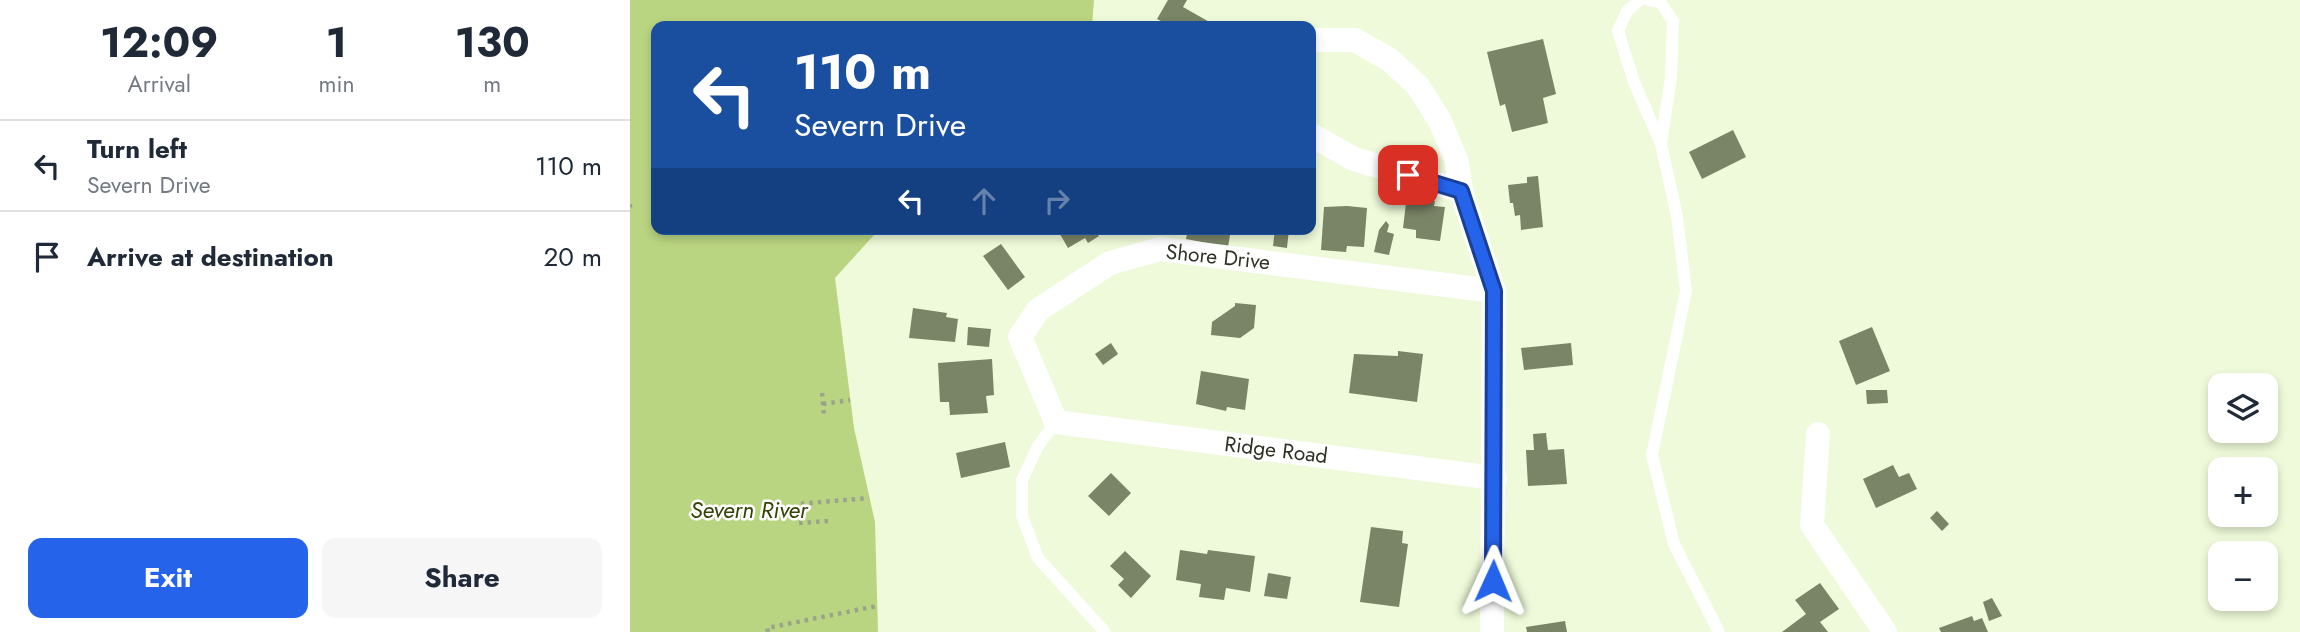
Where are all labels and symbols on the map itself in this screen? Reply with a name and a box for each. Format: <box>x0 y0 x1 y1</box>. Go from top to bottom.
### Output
pin <box>1378 145 1438 205</box>
street label: Shore Drive <box>1164 237 1272 277</box>
street label: Ridge Road <box>1223 429 1329 471</box>
water label: Severn River <box>690 493 809 527</box>
position arrow <box>1456 544 1530 618</box>

